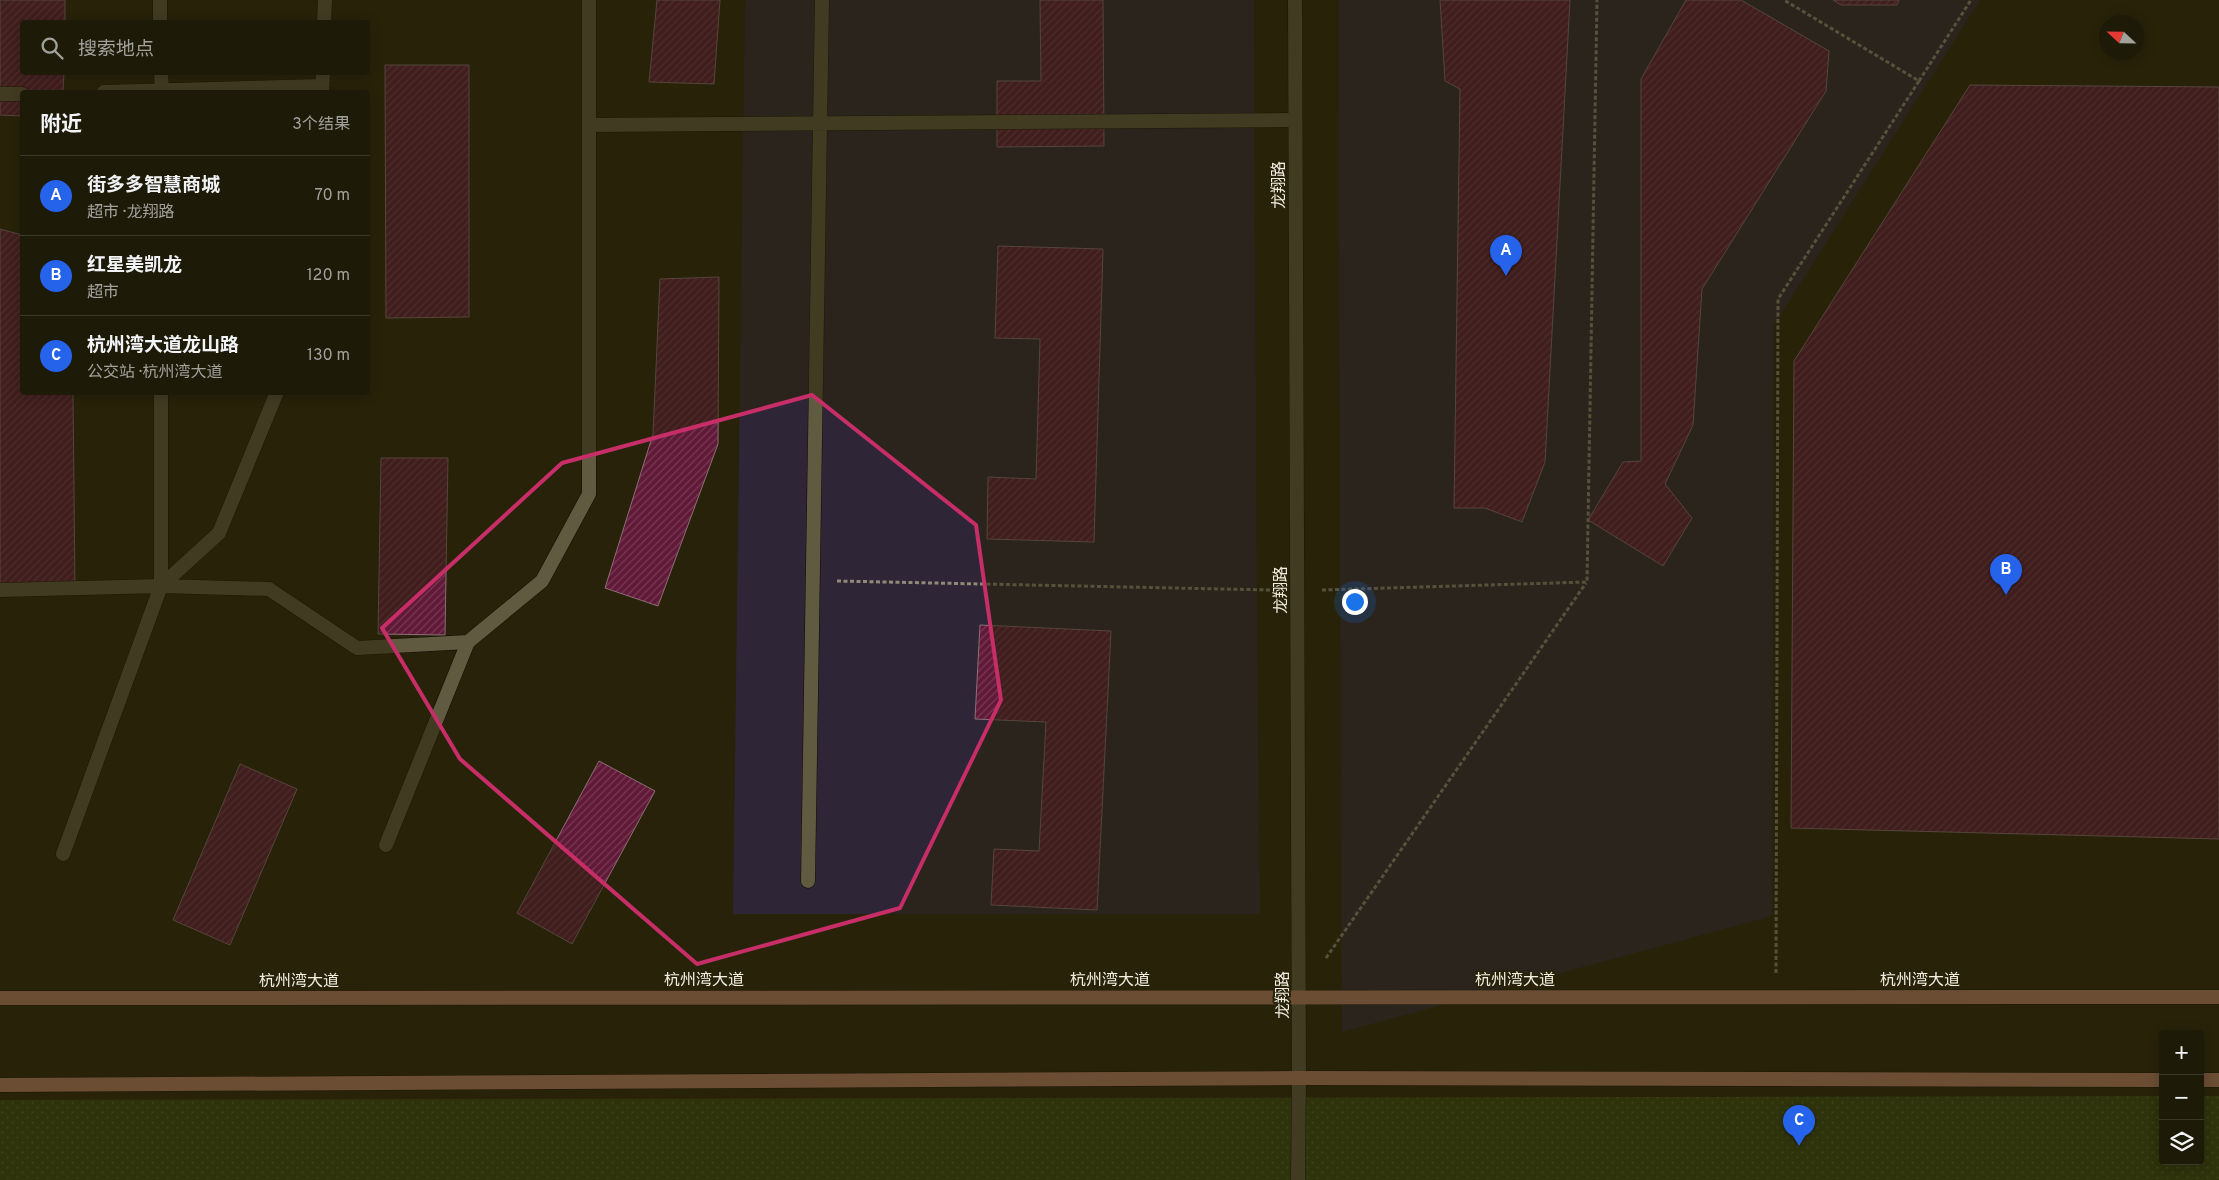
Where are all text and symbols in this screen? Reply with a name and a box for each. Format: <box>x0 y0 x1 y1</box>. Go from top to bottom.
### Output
north arrow <box>2099 15 2144 60</box>
search box <box>20 20 370 75</box>
icon: search <box>38 34 66 62</box>
text: 搜索地点 <box>78 38 154 62</box>
text: 附近 <box>40 112 82 139</box>
text: 3个结果 <box>292 115 350 135</box>
street label: 龙翔路 <box>1270 161 1290 209</box>
text: 街多多智慧商城 <box>87 174 220 198</box>
text: A <box>50 186 62 206</box>
text: 70 m <box>315 186 350 206</box>
text: 超市 · 龙翔路 <box>87 203 175 223</box>
pin: A <box>1490 235 1522 276</box>
text: 红星美凯龙 <box>87 254 182 278</box>
text: B <box>50 266 62 286</box>
text: 120 m <box>307 266 350 286</box>
text: 超市 <box>87 283 119 303</box>
text: 杭州湾大道龙山路 <box>87 334 239 358</box>
text: C <box>51 346 61 366</box>
text: 130 m <box>307 346 350 366</box>
text: 公交站 · 杭州湾大道 <box>87 363 223 383</box>
pin: B <box>1990 554 2022 595</box>
street label: 龙翔路 <box>1272 566 1292 614</box>
your location <box>1342 589 1368 615</box>
street label: 杭州湾大道 <box>664 971 744 991</box>
street label: 杭州湾大道 <box>1070 971 1150 991</box>
street label: 龙翔路 <box>1274 971 1294 1019</box>
street label: 杭州湾大道 <box>1475 971 1555 991</box>
street label: 杭州湾大道 <box>1880 971 1960 991</box>
street label: 杭州湾大道 <box>259 972 339 992</box>
map controls <box>2159 1030 2204 1165</box>
button: + <box>2159 1030 2204 1075</box>
button: − <box>2159 1075 2204 1120</box>
pin: C <box>1783 1105 1815 1146</box>
button: layers <box>2159 1120 2204 1165</box>

